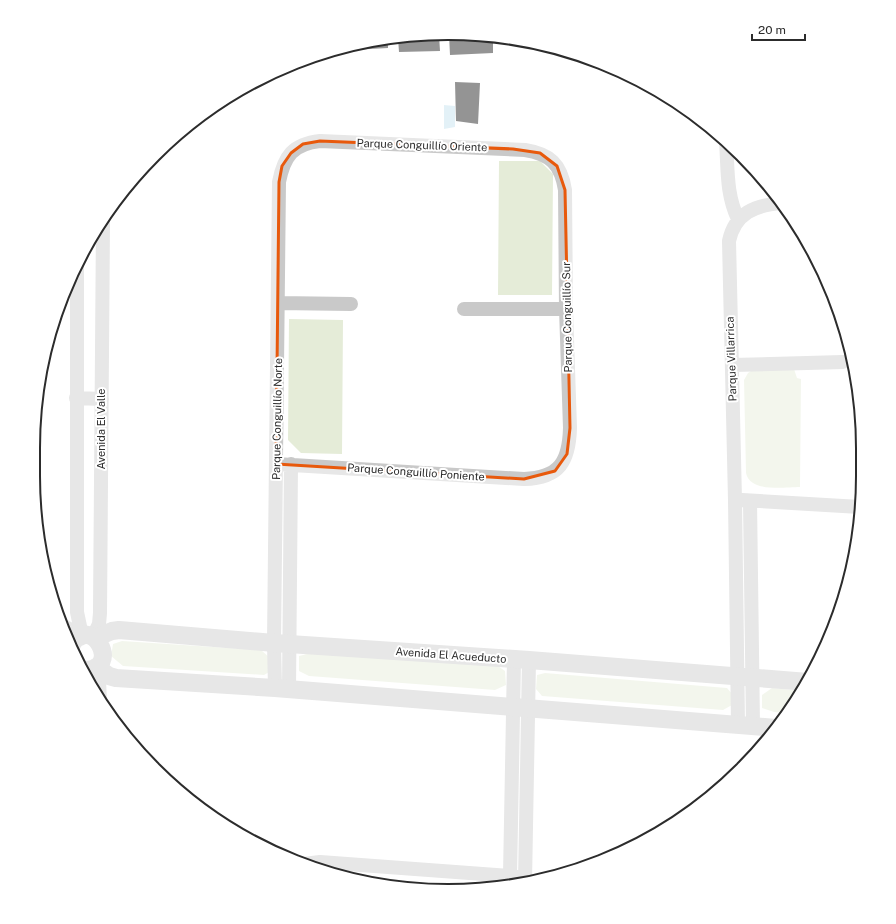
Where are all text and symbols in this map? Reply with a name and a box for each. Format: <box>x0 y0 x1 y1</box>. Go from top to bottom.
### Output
scale bar <box>752 16 805 42</box>
text: 20 m <box>758 23 786 37</box>
street label: Parque Conguillío Oriente <box>356 137 488 153</box>
street label: Parque Conguillío Sur <box>560 261 574 373</box>
street label: Parque Villarrica <box>724 316 738 402</box>
street label: Parque Conguillío Norte <box>270 358 284 480</box>
street label: Avenida El Valle <box>95 388 107 470</box>
street label: Parque Conguillío Poniente <box>347 461 485 483</box>
street label: Avenida El Acueducto <box>395 645 507 665</box>

